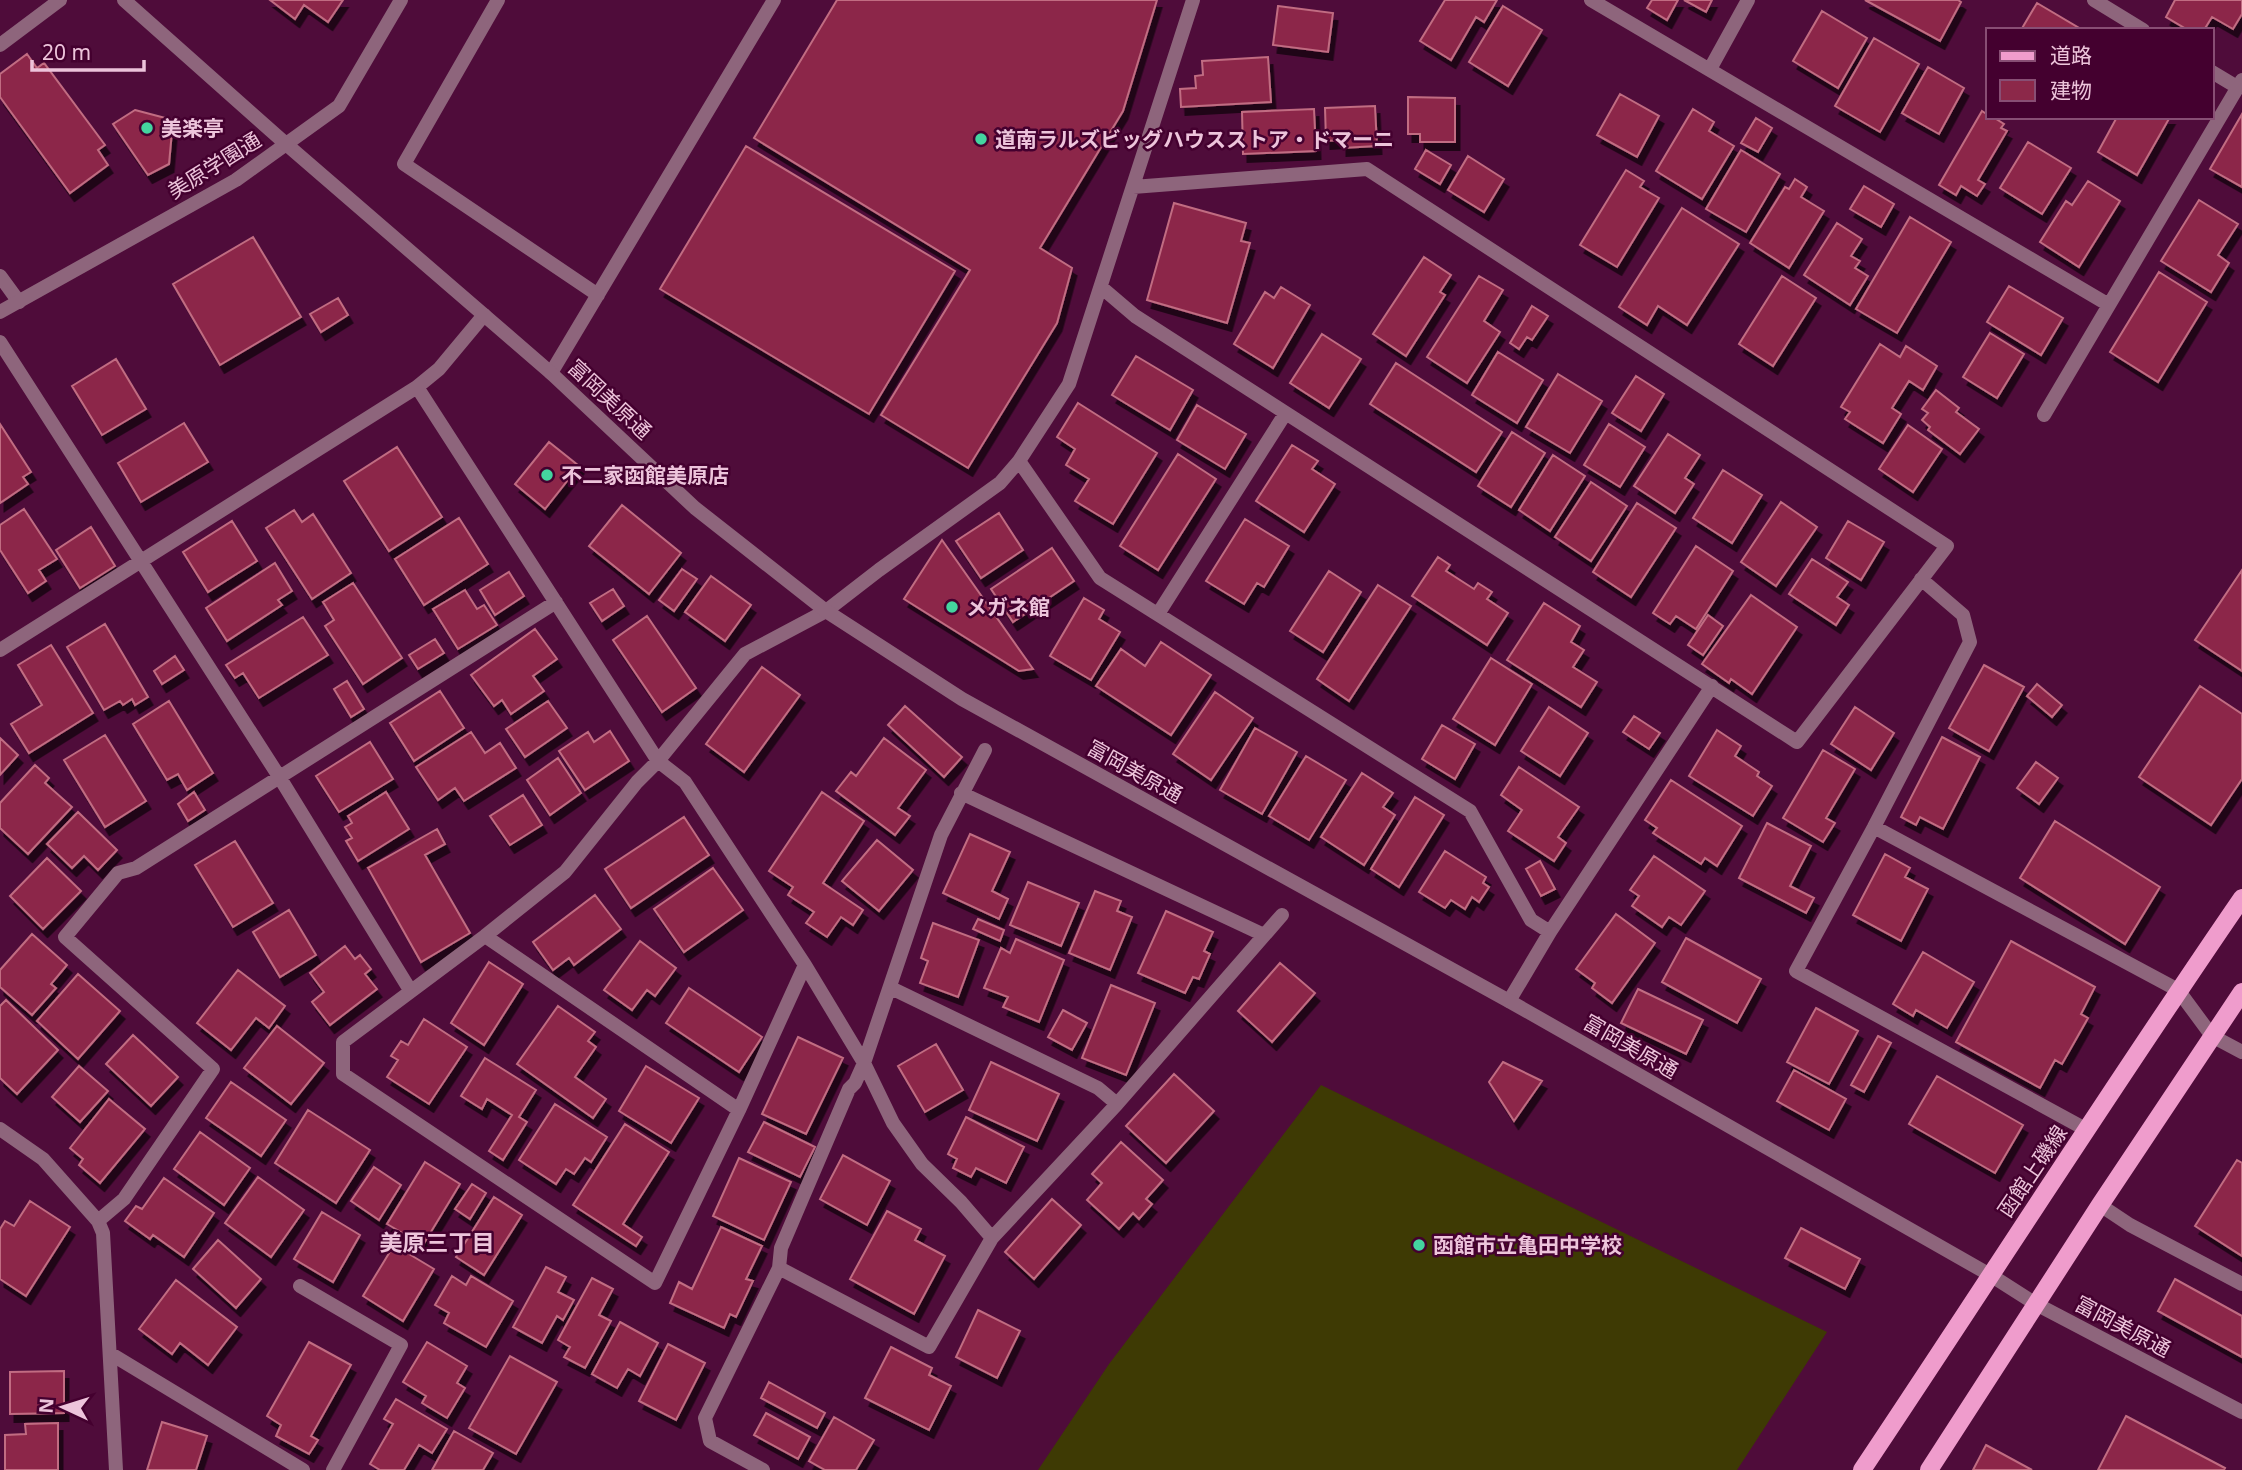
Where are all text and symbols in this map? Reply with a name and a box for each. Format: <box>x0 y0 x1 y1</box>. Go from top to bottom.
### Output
scale bar <box>32 28 144 72</box>
legend <box>1986 28 2214 119</box>
text: 20 m <box>42 38 91 66</box>
text: 道路 <box>2050 41 2092 69</box>
text: 建物 <box>2050 76 2092 104</box>
place label: 美楽亭 <box>161 114 224 142</box>
marker: 美楽亭 <box>139 120 155 136</box>
street label: 美原学園通 <box>162 125 266 205</box>
place label: 道南ラルズビッグハウスストア・ドマーニ <box>995 125 1394 153</box>
marker: 道南ラルズビッグハウスストア・ドマーニ <box>973 131 989 147</box>
street label: 富岡美原通 <box>562 353 658 445</box>
place label: 不二家函館美原店 <box>561 461 729 489</box>
marker: 不二家函館美原店 <box>539 467 555 483</box>
place label: メガネ館 <box>966 593 1050 621</box>
marker: メガネ館 <box>944 599 960 615</box>
street label: 富岡美原通 <box>1082 733 1188 809</box>
street label: 富岡美原通 <box>1579 1008 1683 1084</box>
street label: 函館上磯線 <box>1991 1120 2073 1222</box>
district label: 美原三丁目 <box>380 1226 495 1258</box>
place label: 函館市立亀田中学校 <box>1433 1231 1622 1259</box>
marker: 函館市立亀田中学校 <box>1411 1237 1427 1253</box>
street label: 富岡美原通 <box>2070 1289 2176 1363</box>
north arrow <box>28 1372 98 1442</box>
text: N <box>33 1397 60 1414</box>

